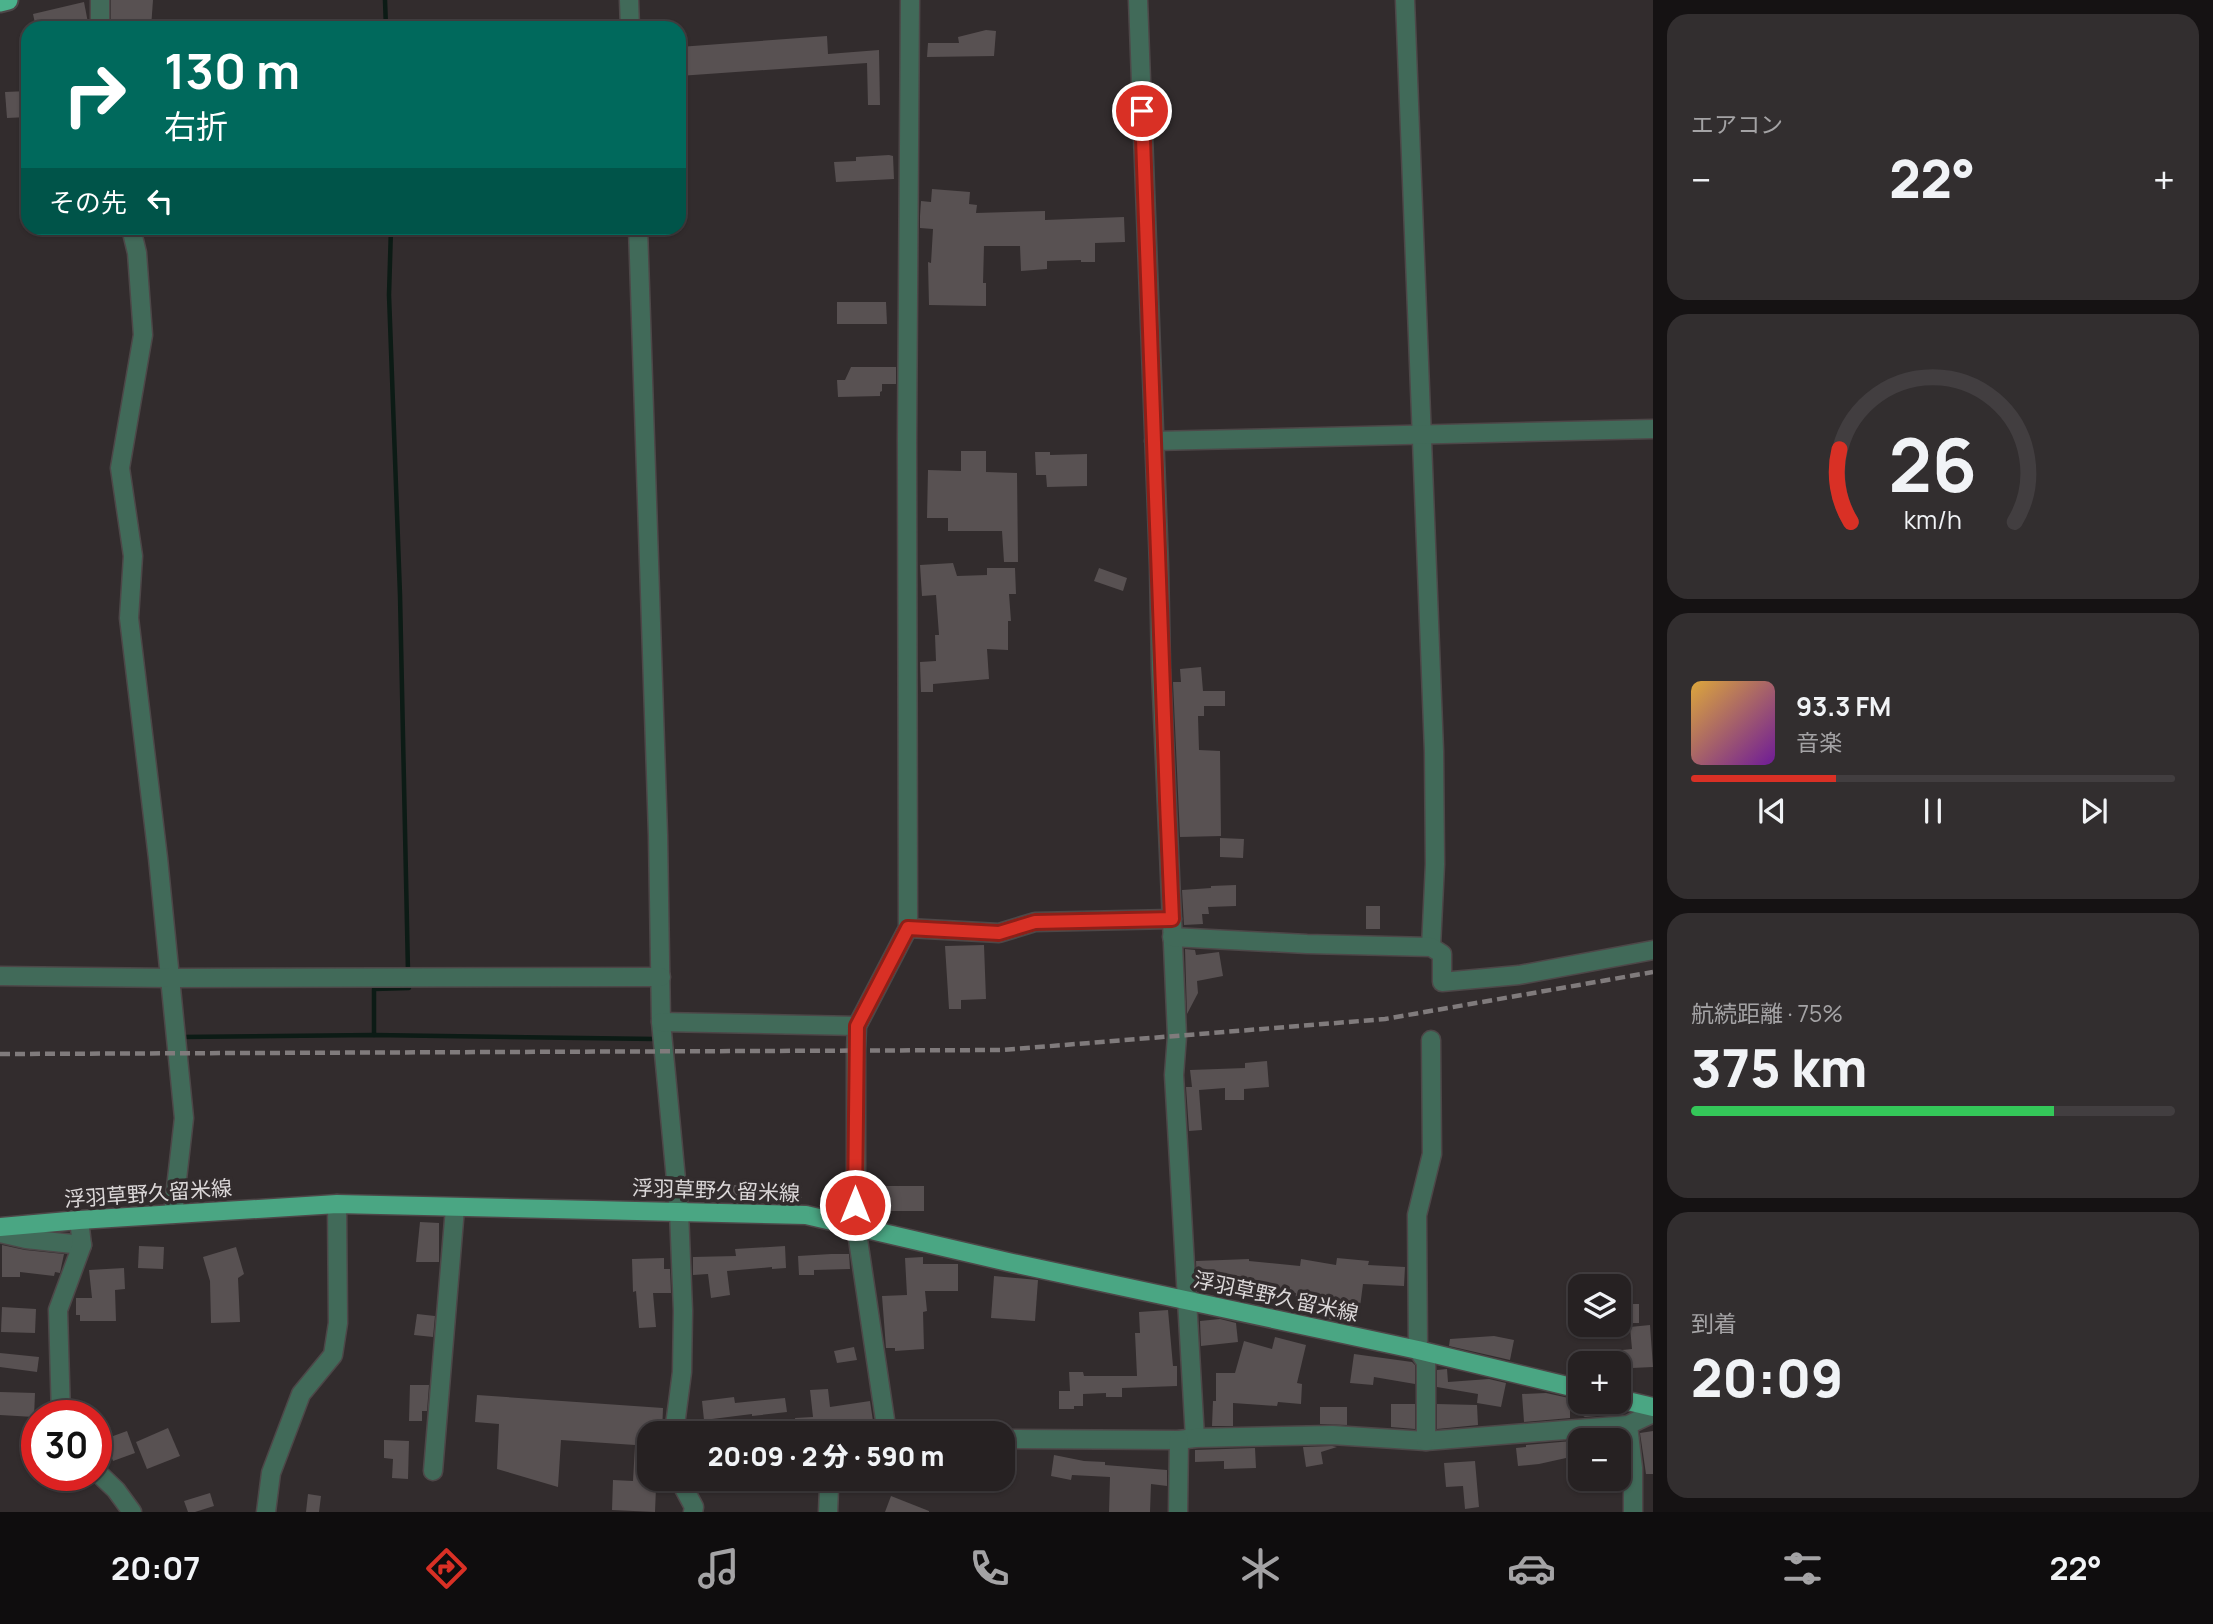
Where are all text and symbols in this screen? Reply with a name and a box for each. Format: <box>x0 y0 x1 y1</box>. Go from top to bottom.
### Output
text: 130 m <box>164 37 300 104</box>
icon: right <box>49 49 140 140</box>
pin <box>1112 81 1172 141</box>
icon: arrive <box>1123 92 1161 130</box>
text: 右折 <box>164 104 228 148</box>
text: エアコン <box>1691 108 1783 140</box>
text: 22° <box>1889 143 1975 214</box>
text: − <box>1691 153 1712 205</box>
text: + <box>2153 153 2175 205</box>
icon: left <box>141 182 179 220</box>
text: その先 <box>49 184 127 220</box>
text: 26 <box>1889 415 1977 515</box>
text: km/h <box>1904 502 1962 537</box>
text: 93.3 FM <box>1796 688 1891 724</box>
text: 音楽 <box>1796 726 1842 758</box>
icon: previous <box>1753 792 1791 830</box>
icon: pause <box>1914 792 1952 830</box>
icon: next <box>2075 792 2113 830</box>
text: 航続距離 · 75% <box>1691 997 1843 1029</box>
text: 375 km <box>1691 1032 1867 1103</box>
position arrow <box>818 1168 892 1242</box>
street label: 浮羽草野久留米線 <box>63 1173 233 1213</box>
street label: 浮羽草野久留米線 <box>632 1173 800 1207</box>
street label: 浮羽草野久留米線 <box>1191 1265 1361 1327</box>
map controls <box>1568 1274 1631 1491</box>
button: layers <box>1568 1274 1631 1337</box>
text: 到着 <box>1691 1307 1737 1339</box>
text: 20:09 <box>1691 1342 1843 1413</box>
button: + <box>1568 1351 1631 1414</box>
speed limit sign: 30 <box>21 1400 112 1491</box>
button: − <box>1568 1428 1631 1491</box>
text: 20:09 · 2 分 · 590 m <box>708 1438 944 1474</box>
icon: directions <box>422 1544 471 1593</box>
icon: music <box>694 1544 743 1593</box>
icon: phone <box>965 1544 1014 1593</box>
icon: climate <box>1236 1544 1285 1593</box>
icon: car <box>1507 1544 1556 1593</box>
icon: filters <box>1778 1544 1827 1593</box>
text: 20:07 <box>111 1546 200 1590</box>
text: 22° <box>2049 1546 2102 1590</box>

